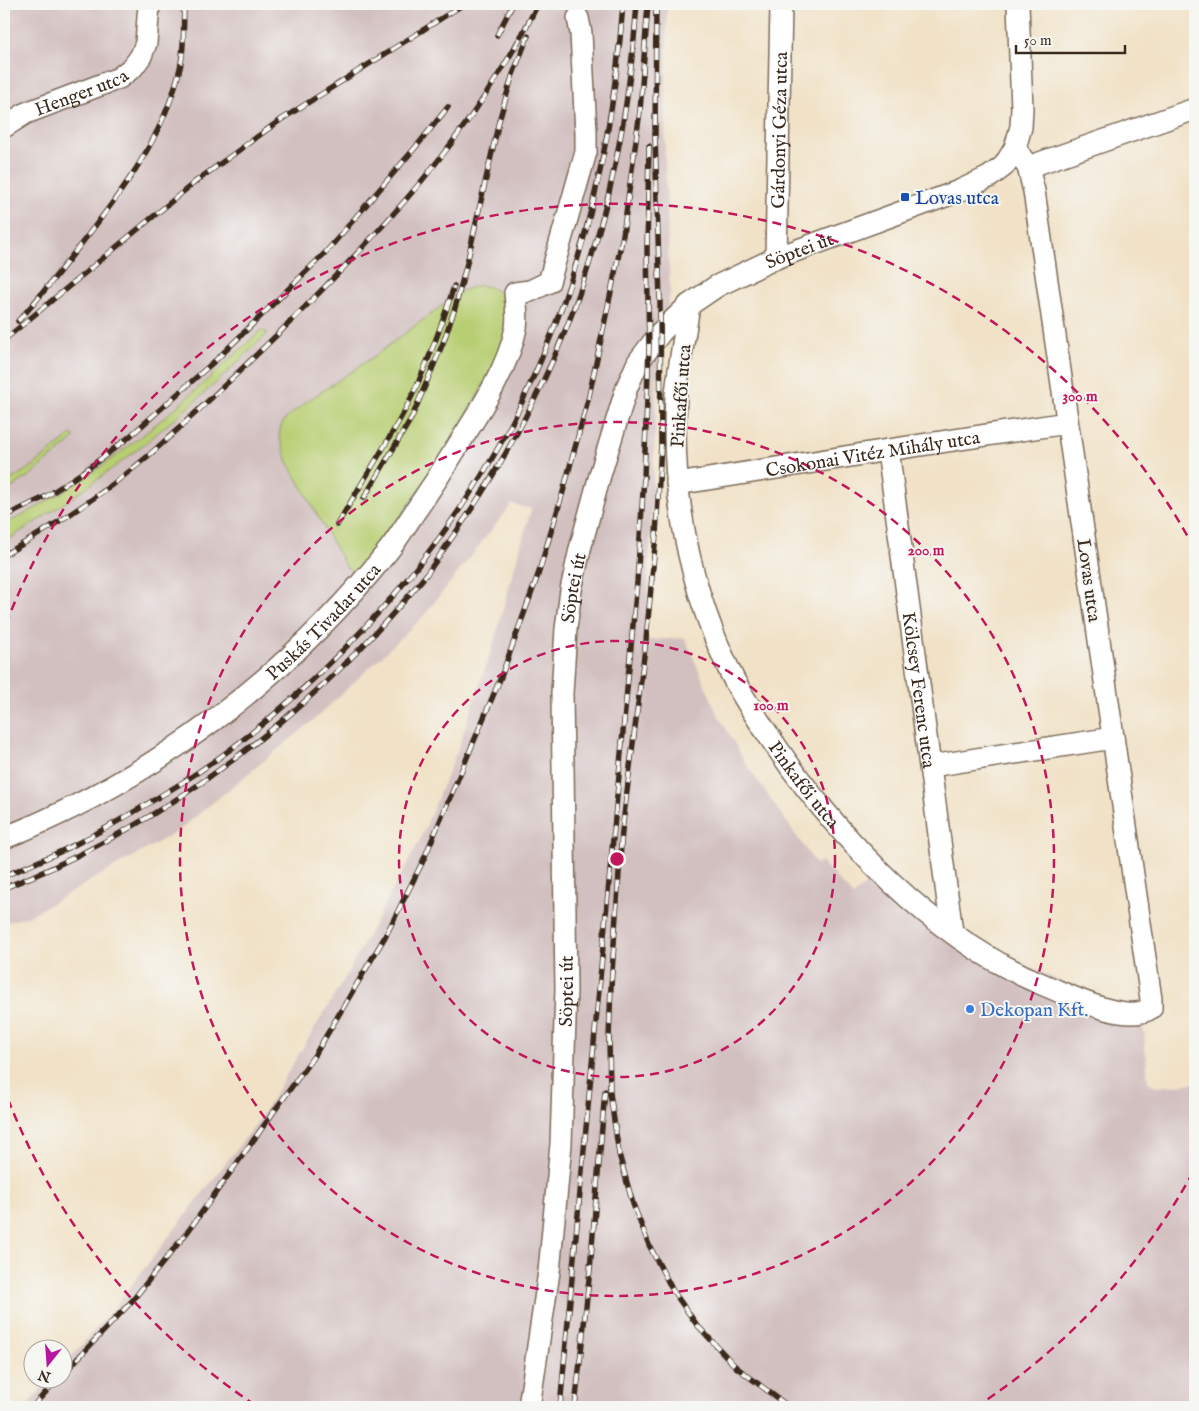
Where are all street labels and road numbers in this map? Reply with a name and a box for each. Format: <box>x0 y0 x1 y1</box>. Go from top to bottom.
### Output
street label: Gárdonyi Géza utca <box>767 51 794 209</box>
street label: Henger utca <box>32 64 135 123</box>
street label: Söptei út <box>762 228 838 275</box>
street label: Pinkafői utca <box>666 343 698 449</box>
street label: Csokonai Vitéz Mihály utca <box>764 426 982 484</box>
street label: Lovas utca <box>1070 537 1106 624</box>
street label: Söptei út <box>557 550 593 625</box>
street label: Puskás Tivadar utca <box>262 558 387 686</box>
street label: Kölcsey Ferenc utca <box>896 610 940 771</box>
street label: Pinkafői utca <box>762 737 844 835</box>
street label: Söptei út <box>555 955 580 1027</box>

